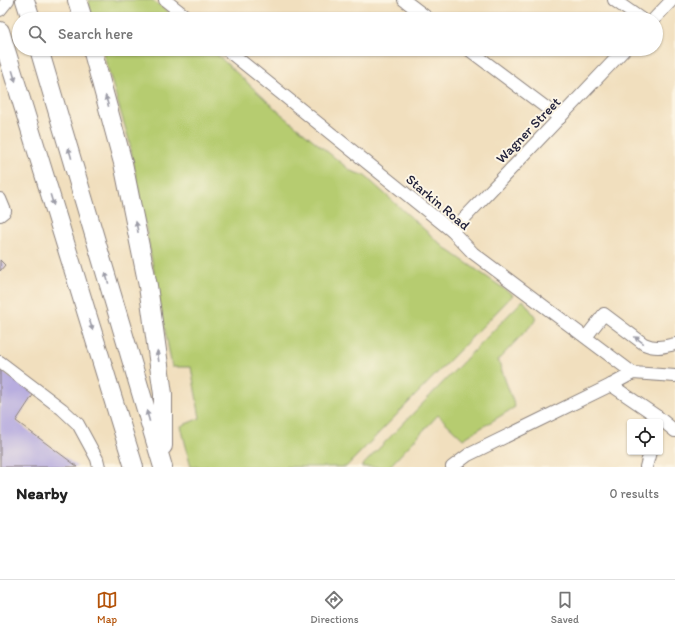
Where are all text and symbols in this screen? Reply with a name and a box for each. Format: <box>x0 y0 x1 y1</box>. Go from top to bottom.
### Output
search box <box>12 12 663 56</box>
icon: search <box>26 23 48 45</box>
text: Search here <box>58 25 133 43</box>
one-way arrow <box>11 70 17 82</box>
street label: Wagner Street <box>492 94 564 167</box>
one-way arrow <box>104 95 110 107</box>
one-way arrow <box>67 147 73 159</box>
street label: Starkin Road <box>402 171 473 234</box>
one-way arrow <box>49 195 55 207</box>
one-way arrow <box>134 221 140 233</box>
one-way arrow <box>104 272 110 284</box>
one-way arrow <box>88 319 94 331</box>
one-way arrow <box>633 336 644 344</box>
one-way arrow <box>155 350 161 362</box>
one-way arrow <box>145 410 151 422</box>
map controls <box>627 419 663 455</box>
button: locate <box>627 419 663 455</box>
text: Nearby <box>16 483 68 503</box>
text: 0 results <box>609 486 659 501</box>
tab: Map <box>96 589 118 626</box>
tab: Directions <box>310 589 359 626</box>
tab: Saved <box>551 589 579 626</box>

